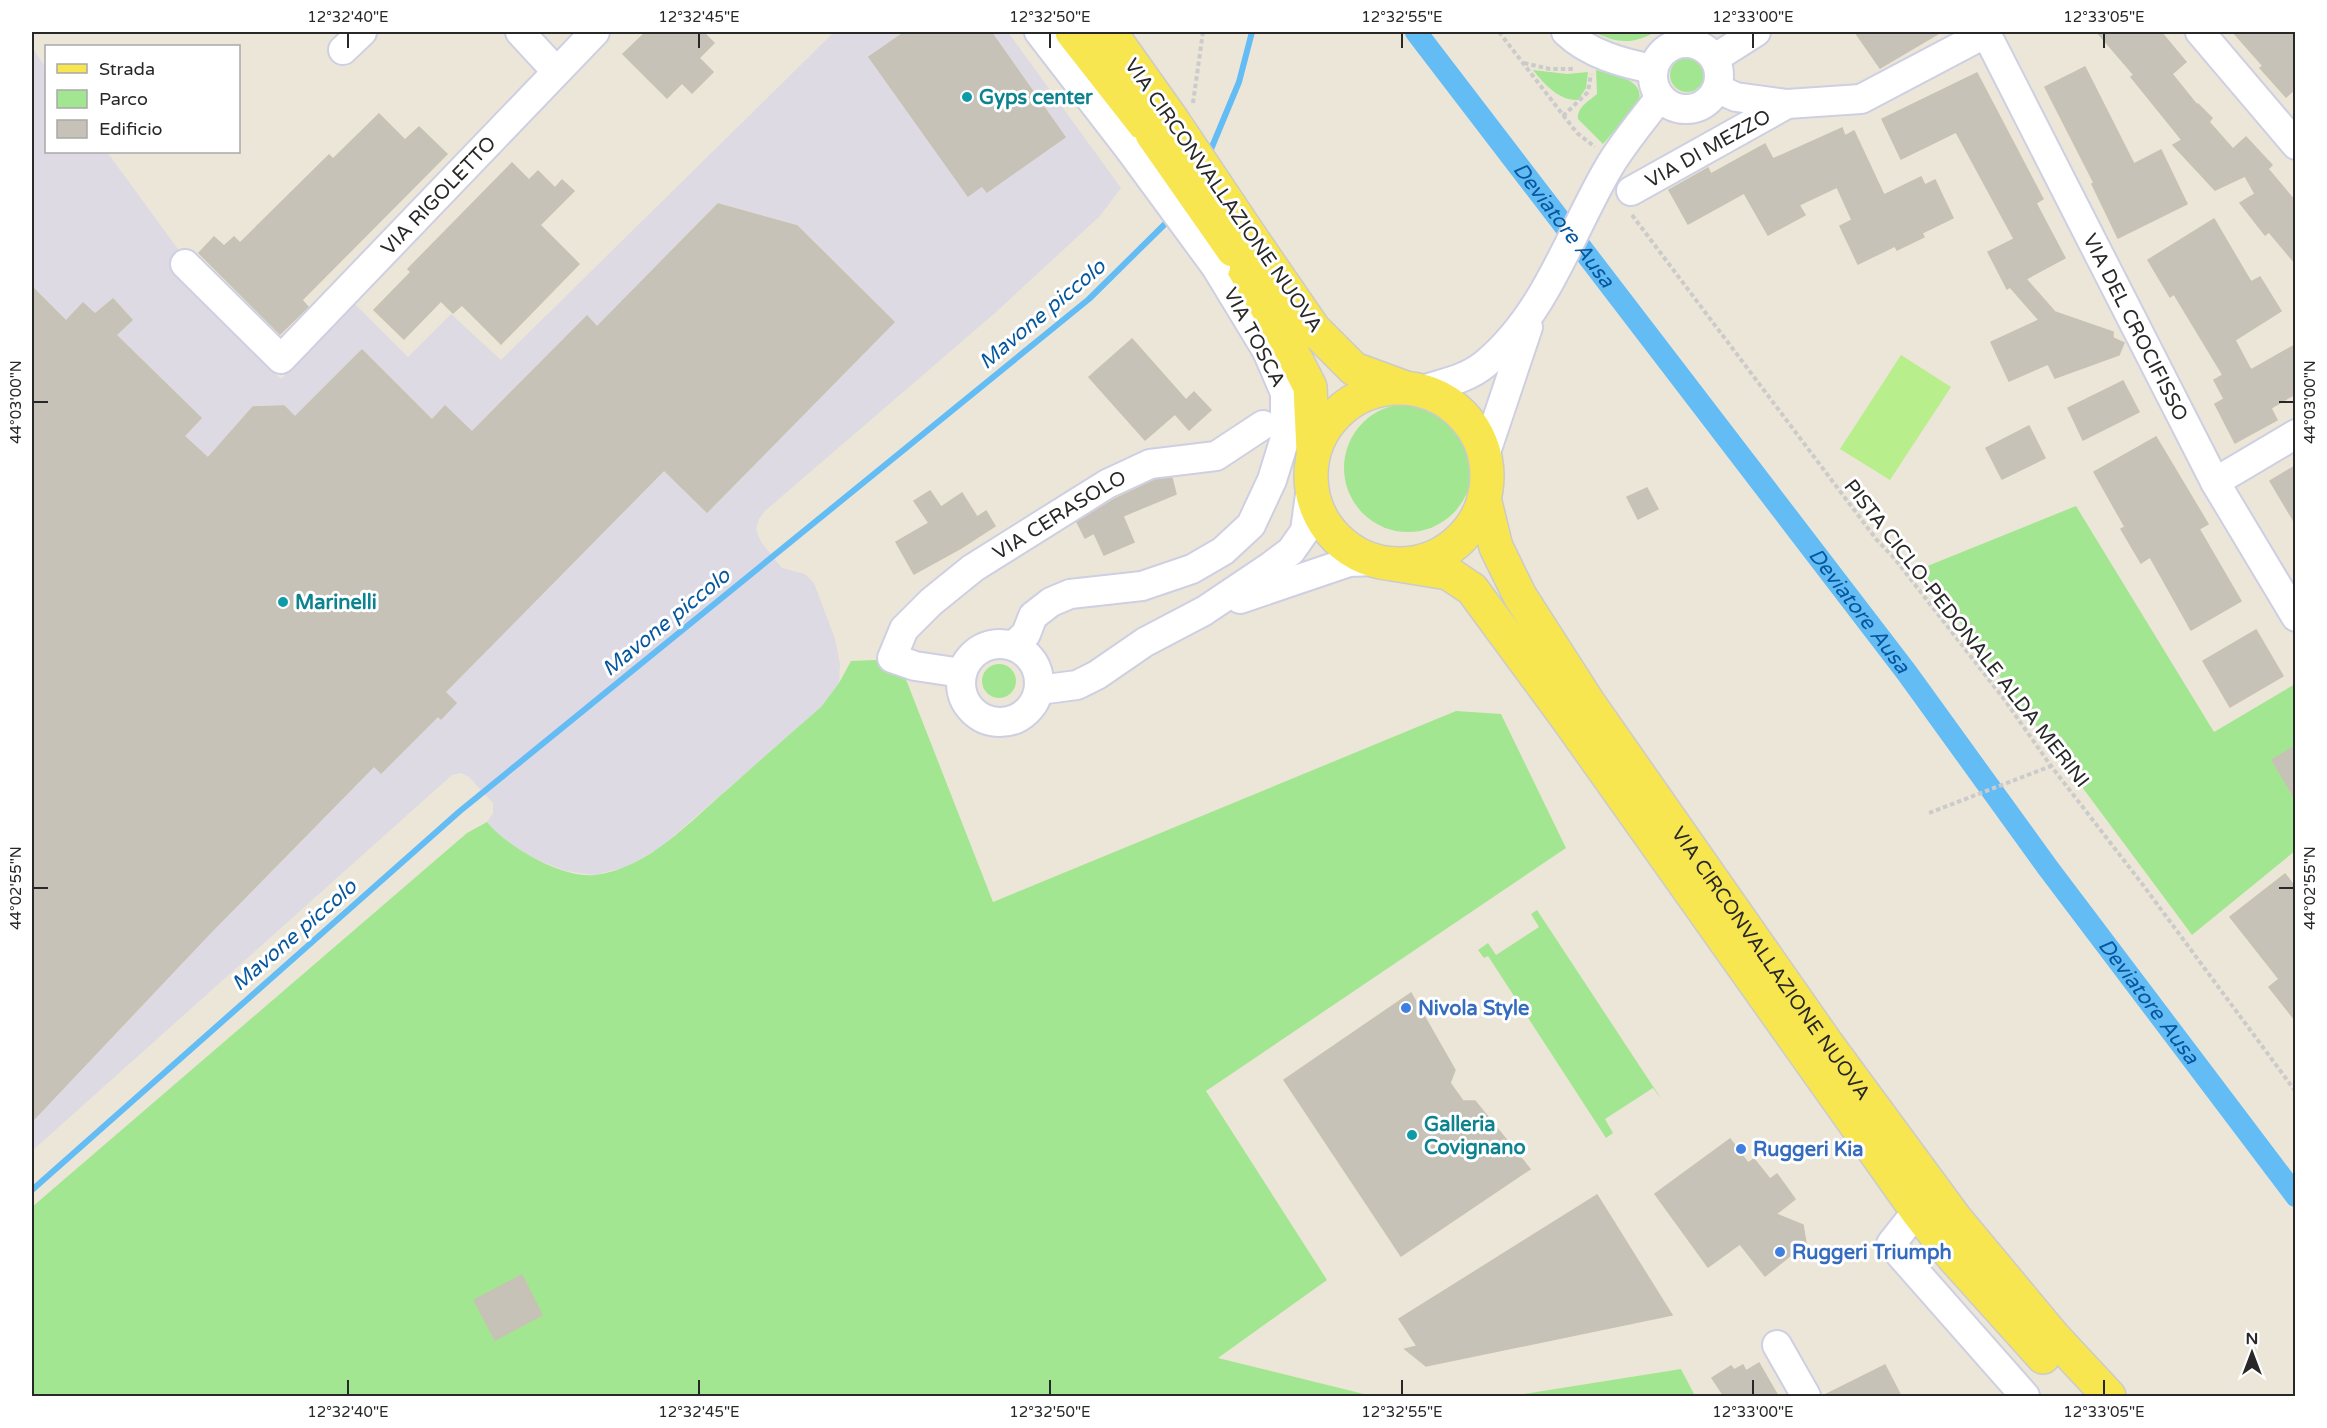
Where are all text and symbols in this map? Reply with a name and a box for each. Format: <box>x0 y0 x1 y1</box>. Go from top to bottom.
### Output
text: 12°32'40"E <box>307 8 389 26</box>
text: 12°32'45"E <box>658 8 740 26</box>
text: 12°32'50"E <box>1009 8 1091 26</box>
text: 12°32'55"E <box>1361 8 1443 26</box>
text: 12°33'00"E <box>1712 8 1794 26</box>
text: 12°33'05"E <box>2063 8 2145 26</box>
legend <box>45 45 240 153</box>
street label: VIA CIRCONVALLAZIONE NUOVA <box>1119 54 1327 337</box>
text: Strada <box>99 58 155 80</box>
place label: Gyps center <box>979 86 1093 110</box>
text: Parco <box>99 88 148 110</box>
marker: Gyps center <box>960 90 974 104</box>
street label: VIA DI MEZZO <box>1642 105 1775 193</box>
text: Edificio <box>99 118 163 140</box>
street label: VIA RIGOLETTO <box>376 132 501 260</box>
water label: Deviatore Ausa <box>1508 158 1620 294</box>
street label: VIA DEL CROCIFISSO <box>2077 230 2193 425</box>
water label: Mavone piccolo <box>974 253 1112 374</box>
street label: VIA TOSCA <box>1218 284 1290 391</box>
text: 44°03'00"N <box>7 360 25 444</box>
text: 44°03'00"N <box>2301 360 2319 444</box>
street label: VIA CERASOLO <box>989 466 1130 565</box>
street label: PISTA CICLO-PEDONALE ALDA MERINI <box>1838 475 2094 792</box>
water label: Deviatore Ausa <box>1803 544 1915 679</box>
water label: Mavone piccolo <box>597 562 736 682</box>
place label: Marinelli <box>295 591 377 615</box>
marker: Marinelli <box>276 595 290 609</box>
street label: VIA CIRCONVALLAZIONE NUOVA <box>1666 822 1875 1105</box>
text: 44°02'55"N <box>7 846 25 930</box>
text: 44°02'55"N <box>2301 846 2319 930</box>
water label: Mavone piccolo <box>227 874 363 996</box>
water label: Deviatore Ausa <box>2093 934 2204 1070</box>
place label: Nivola Style <box>1418 997 1529 1021</box>
marker: Nivola Style <box>1399 1001 1413 1015</box>
place label: Galleria Covignano <box>1424 1113 1526 1160</box>
marker: Galleria Covignano <box>1405 1128 1419 1142</box>
place label: Ruggeri Kia <box>1753 1138 1863 1162</box>
marker: Ruggeri Kia <box>1734 1142 1748 1156</box>
place label: Ruggeri Triumph <box>1792 1241 1952 1265</box>
marker: Ruggeri Triumph <box>1773 1245 1787 1259</box>
north arrow <box>2222 1323 2282 1383</box>
text: N <box>2246 1329 2258 1349</box>
text: 12°32'40"E <box>307 1403 389 1421</box>
text: 12°32'45"E <box>658 1403 740 1421</box>
text: 12°32'50"E <box>1009 1403 1091 1421</box>
text: 12°32'55"E <box>1361 1403 1443 1421</box>
text: 12°33'00"E <box>1712 1403 1794 1421</box>
text: 12°33'05"E <box>2063 1403 2145 1421</box>

